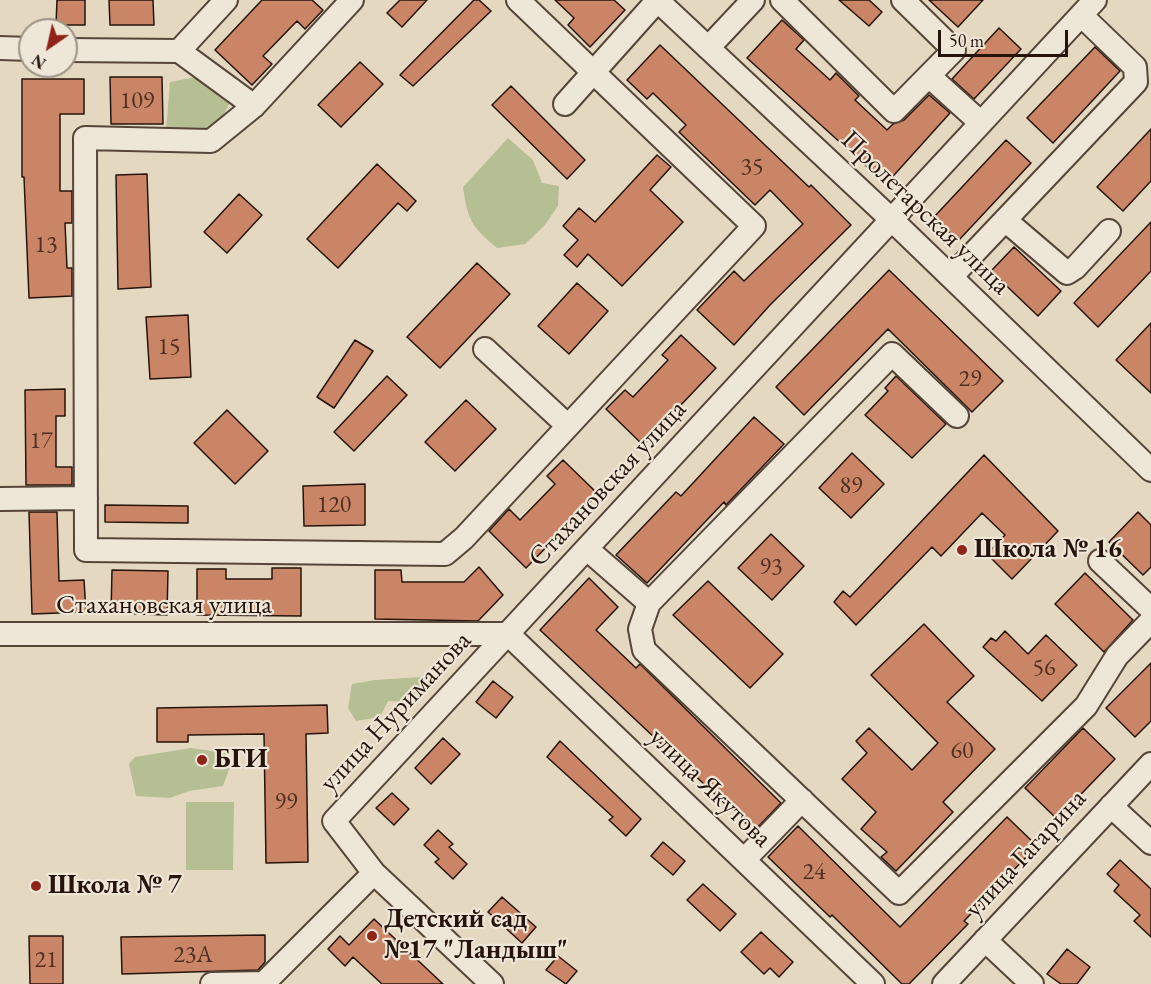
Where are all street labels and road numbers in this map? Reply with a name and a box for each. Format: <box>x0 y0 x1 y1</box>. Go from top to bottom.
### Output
street label: Пролетарская улица <box>834 124 1016 302</box>
street label: Стахановская улица <box>522 394 694 574</box>
street label: Стахановская улица <box>56 590 272 622</box>
street label: улица Нуриманова <box>313 625 479 799</box>
street label: улица Якутова <box>642 721 778 855</box>
street label: улица Гагарина <box>958 783 1094 925</box>

